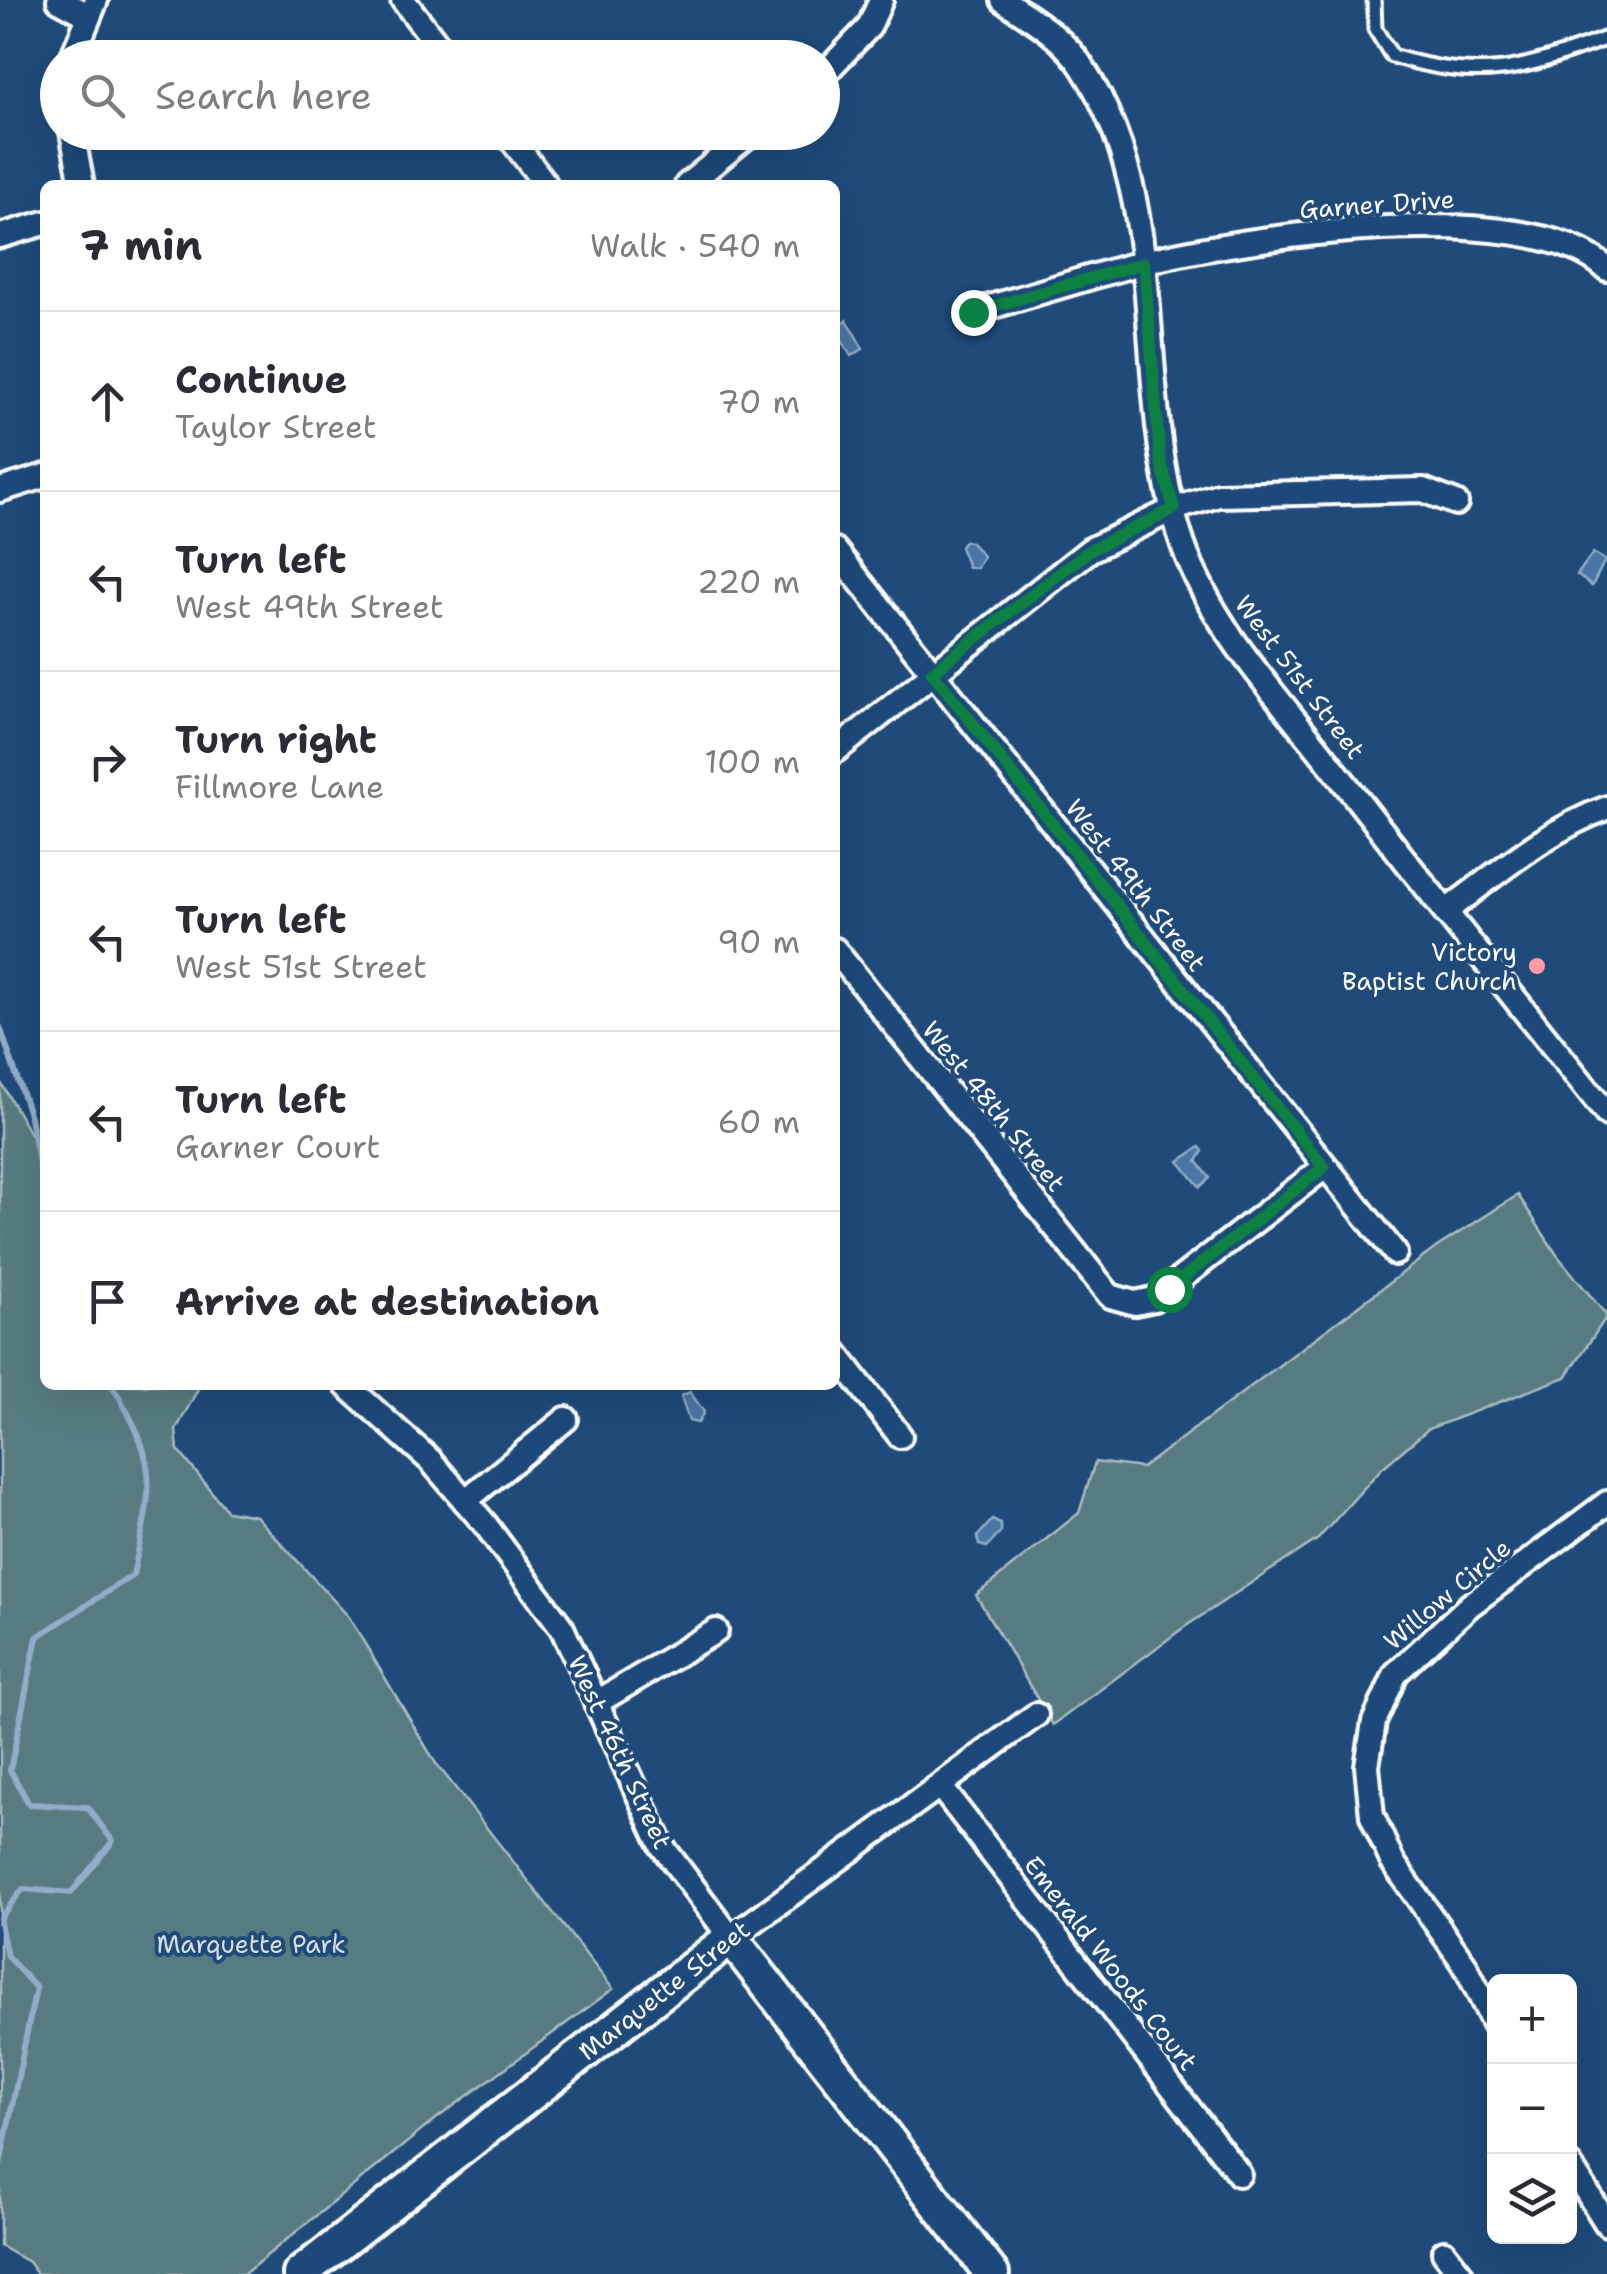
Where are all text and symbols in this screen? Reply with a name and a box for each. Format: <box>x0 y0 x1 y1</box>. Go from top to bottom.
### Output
search box <box>40 40 840 150</box>
icon: search <box>75 68 130 123</box>
text: Search here <box>155 70 372 121</box>
street label: Garner Drive <box>1298 182 1456 226</box>
text: 7 min <box>80 217 202 273</box>
text: Walk · 540 m <box>590 224 800 267</box>
route end <box>951 290 997 336</box>
text: Continue <box>175 354 347 405</box>
icon: ahead <box>80 374 135 429</box>
text: 70 m <box>717 380 800 423</box>
text: Taylor Street <box>175 405 377 448</box>
text: Turn left <box>175 534 347 585</box>
icon: left <box>80 554 135 609</box>
text: 220 m <box>697 560 800 603</box>
text: West 49th Street <box>175 585 444 628</box>
street label: West 51st Street <box>1227 588 1373 766</box>
text: Turn right <box>175 714 377 765</box>
icon: right <box>80 734 135 789</box>
text: 100 m <box>704 740 800 783</box>
text: Fillmore Lane <box>175 765 384 808</box>
street label: West 49th Street <box>1058 792 1214 978</box>
text: Turn left <box>175 894 347 945</box>
icon: left <box>80 914 135 969</box>
text: 90 m <box>717 920 800 963</box>
place label: Victory Baptist Church <box>1342 935 1517 998</box>
text: West 51st Street <box>175 945 427 988</box>
marker: Victory Baptist Church <box>1526 955 1548 977</box>
street label: West 48th Street <box>915 1014 1073 1198</box>
text: Turn left <box>175 1074 347 1125</box>
icon: left <box>80 1094 135 1149</box>
text: 60 m <box>718 1100 800 1143</box>
text: Garner Court <box>175 1125 380 1168</box>
route start <box>1147 1267 1193 1313</box>
icon: arrive <box>80 1274 135 1329</box>
text: Arrive at destination <box>175 1276 599 1327</box>
street label: Willow Circle <box>1376 1531 1518 1657</box>
street label: West 46th Street <box>560 1649 680 1855</box>
street label: Emerald Woods Court <box>1017 1849 1205 2077</box>
street label: Marquette Street <box>571 1912 757 2068</box>
park label: Marquette Park <box>156 1927 346 1961</box>
map controls <box>1487 1974 1577 2244</box>
button: + <box>1487 1974 1577 2064</box>
button: − <box>1487 2064 1577 2154</box>
button: layers <box>1487 2154 1577 2244</box>

